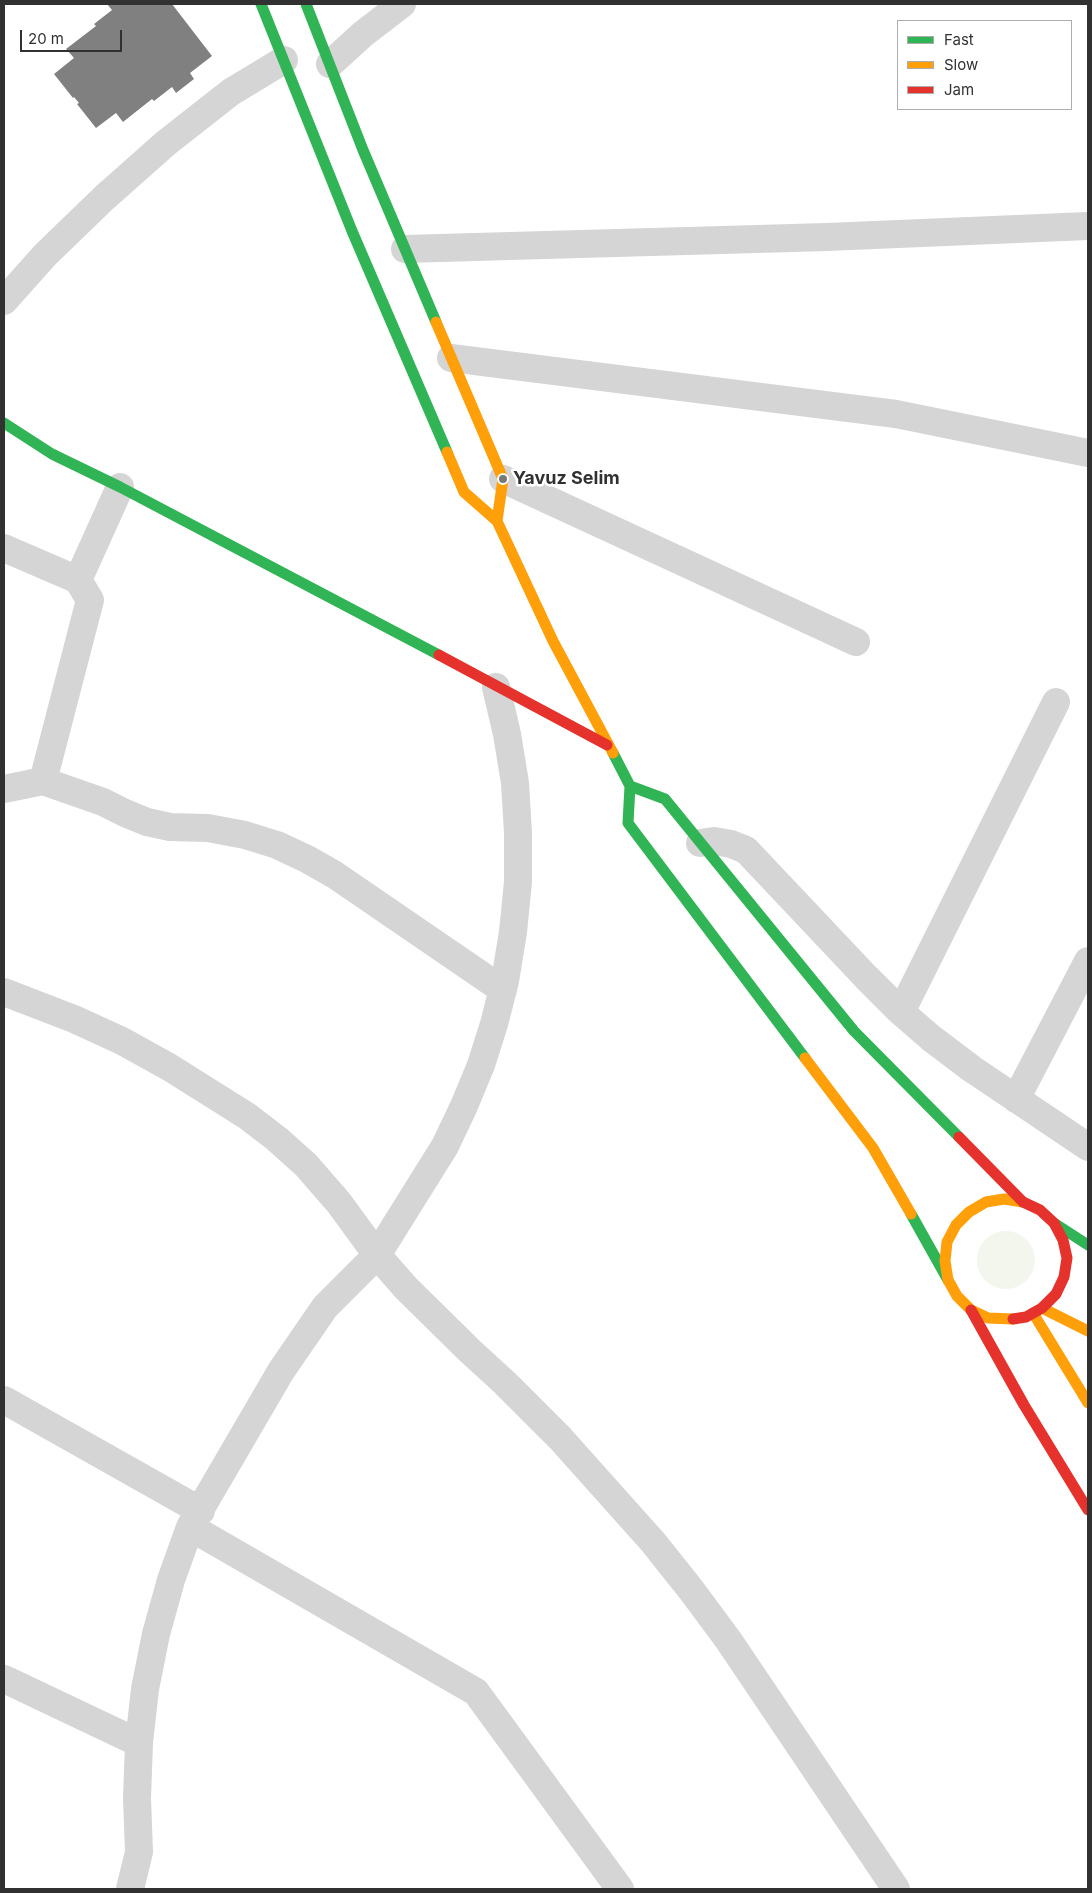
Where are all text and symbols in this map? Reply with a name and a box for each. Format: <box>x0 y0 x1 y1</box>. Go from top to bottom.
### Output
scale bar <box>22 20 125 52</box>
legend <box>897 20 1072 110</box>
text: 20 m <box>28 29 64 48</box>
text: Fast <box>944 30 974 49</box>
text: Slow <box>944 55 978 74</box>
text: Jam <box>944 80 974 99</box>
place label: Yavuz Selim <box>513 468 620 490</box>
marker: Yavuz Selim <box>497 473 509 485</box>

